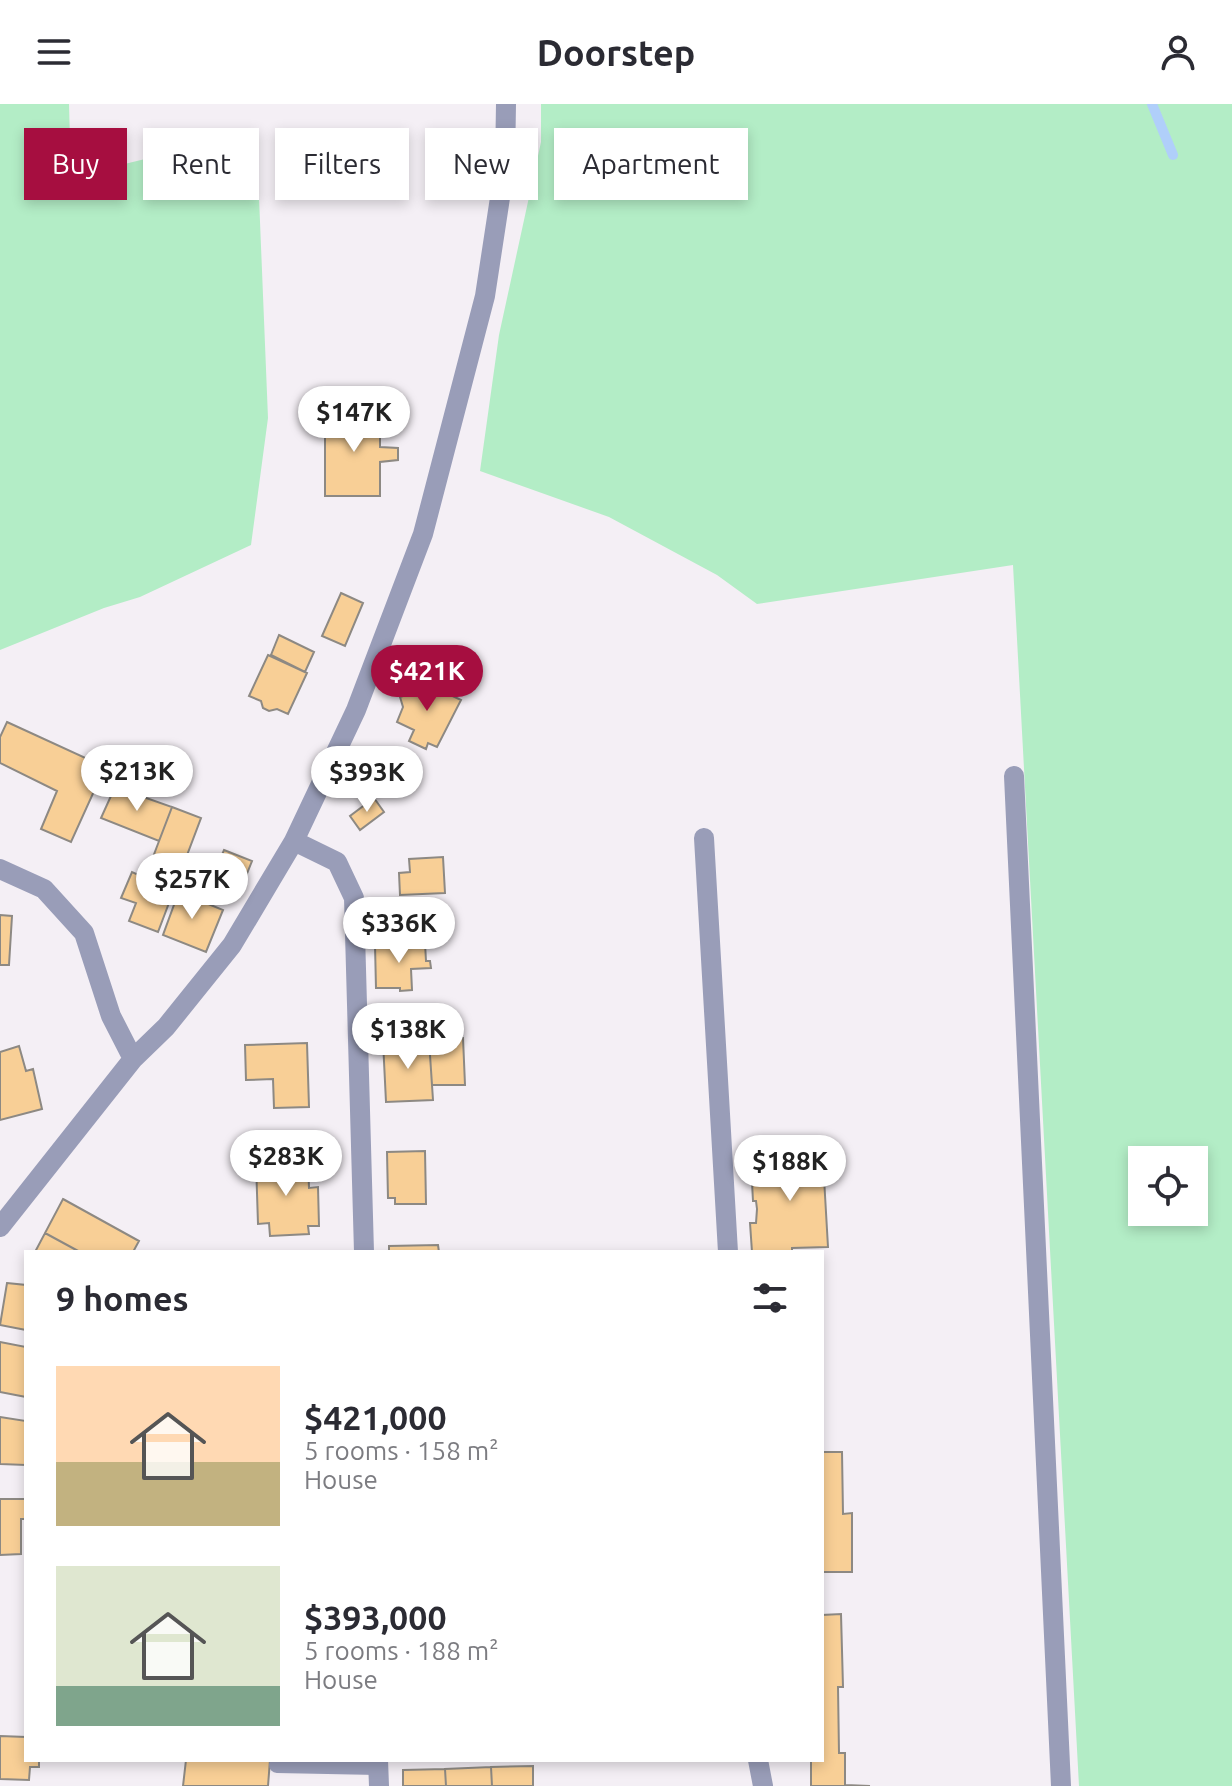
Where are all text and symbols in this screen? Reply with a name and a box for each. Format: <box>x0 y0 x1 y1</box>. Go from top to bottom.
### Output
icon: menu <box>32 30 76 74</box>
icon: person <box>1156 30 1200 74</box>
text: Doorstep <box>537 32 695 73</box>
chip: Buy <box>24 128 127 200</box>
chip: Rent <box>143 128 259 200</box>
chip: Filters <box>275 128 409 200</box>
chip: New <box>425 128 538 200</box>
chip: Apartment <box>554 128 748 200</box>
pin: $147K <box>298 386 410 454</box>
text: $147K <box>316 397 392 426</box>
pin: $421K <box>371 645 483 713</box>
text: $421K <box>389 656 465 685</box>
pin: $213K <box>81 745 193 813</box>
pin: $393K <box>311 746 423 814</box>
text: $213K <box>99 756 175 785</box>
text: $393K <box>329 757 405 786</box>
pin: $257K <box>136 853 248 921</box>
text: $257K <box>154 864 230 893</box>
pin: $336K <box>343 897 455 965</box>
text: $336K <box>361 908 437 937</box>
pin: $138K <box>352 1003 464 1071</box>
text: $138K <box>370 1014 446 1043</box>
pin: $283K <box>230 1130 342 1198</box>
pin: $188K <box>734 1135 846 1203</box>
text: $283K <box>248 1141 324 1170</box>
text: $188K <box>752 1146 828 1175</box>
map controls <box>1128 1146 1208 1226</box>
button: locate <box>1128 1146 1208 1226</box>
icon: filters <box>748 1276 792 1320</box>
text: 9 homes <box>56 1279 189 1317</box>
icon: home <box>120 1398 216 1494</box>
text: $421,000 <box>304 1398 447 1436</box>
text: 5 rooms · 158 m² <box>304 1436 499 1465</box>
text: House <box>304 1465 378 1494</box>
icon: home <box>120 1598 216 1694</box>
text: $393,000 <box>304 1598 447 1636</box>
text: 5 rooms · 188 m² <box>304 1636 499 1665</box>
text: House <box>304 1665 378 1694</box>

